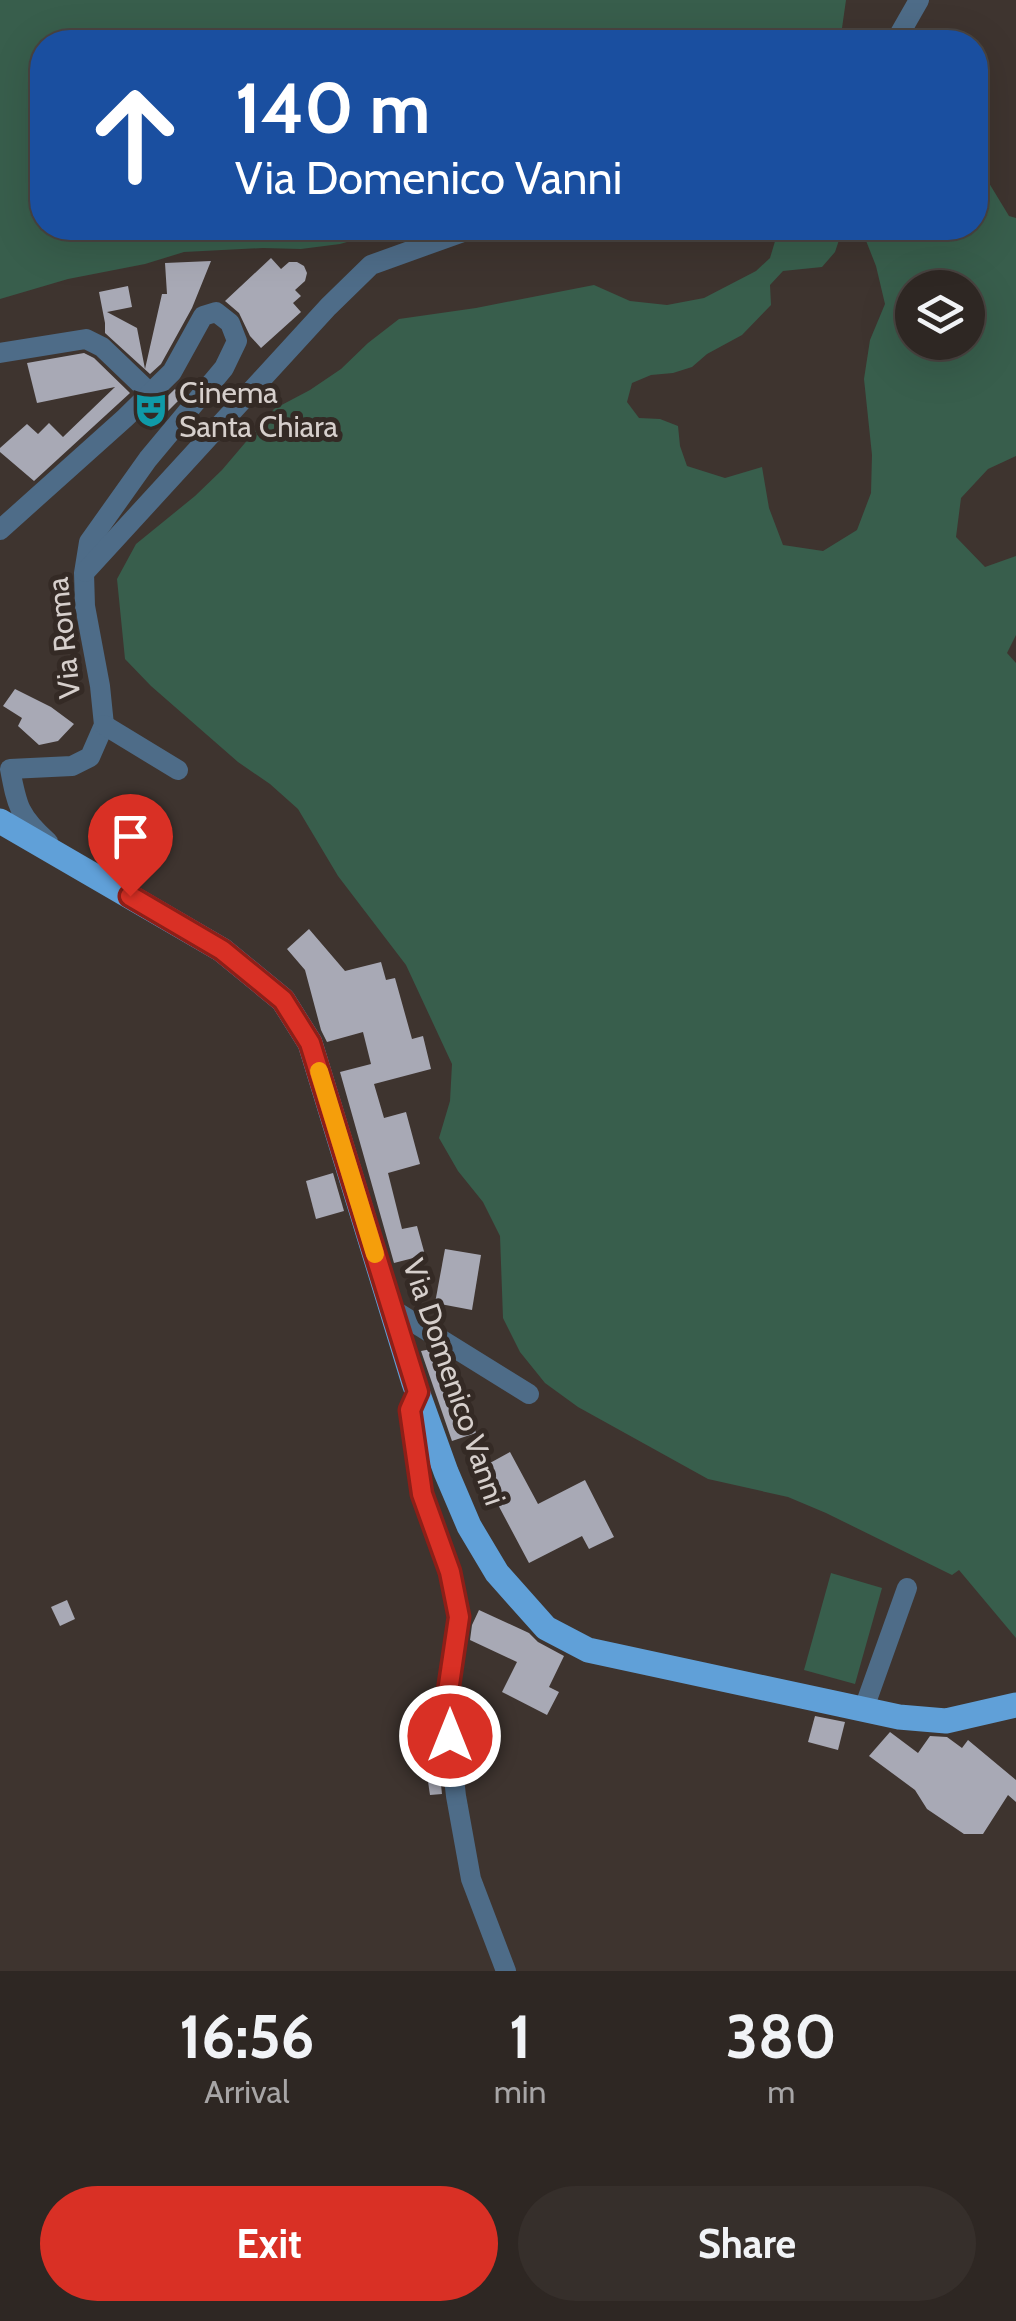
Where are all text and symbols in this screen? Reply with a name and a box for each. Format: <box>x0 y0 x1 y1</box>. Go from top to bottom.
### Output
text: 140 m <box>235 65 430 151</box>
icon: ahead <box>70 70 200 200</box>
text: Via Domenico Vanni <box>235 151 622 205</box>
map controls <box>895 270 985 360</box>
button: layers <box>895 270 985 360</box>
place label: Cinema Santa Chiara <box>179 374 338 445</box>
theatre icon: Cinema Santa Chiara <box>132 391 170 429</box>
street label: Via Roma <box>39 575 88 701</box>
pin <box>88 794 173 897</box>
icon: arrive <box>103 809 158 864</box>
street label: Via Domenico Vanni <box>395 1254 514 1510</box>
position arrow <box>398 1684 502 1788</box>
text: 16:56 <box>179 2000 314 2073</box>
text: 1 <box>509 2000 531 2073</box>
text: 380 <box>726 2000 837 2073</box>
text: Arrival <box>204 2072 289 2111</box>
text: min <box>494 2072 546 2111</box>
text: m <box>767 2072 795 2111</box>
button: Exit <box>40 2186 498 2301</box>
button: Share <box>518 2186 976 2301</box>

